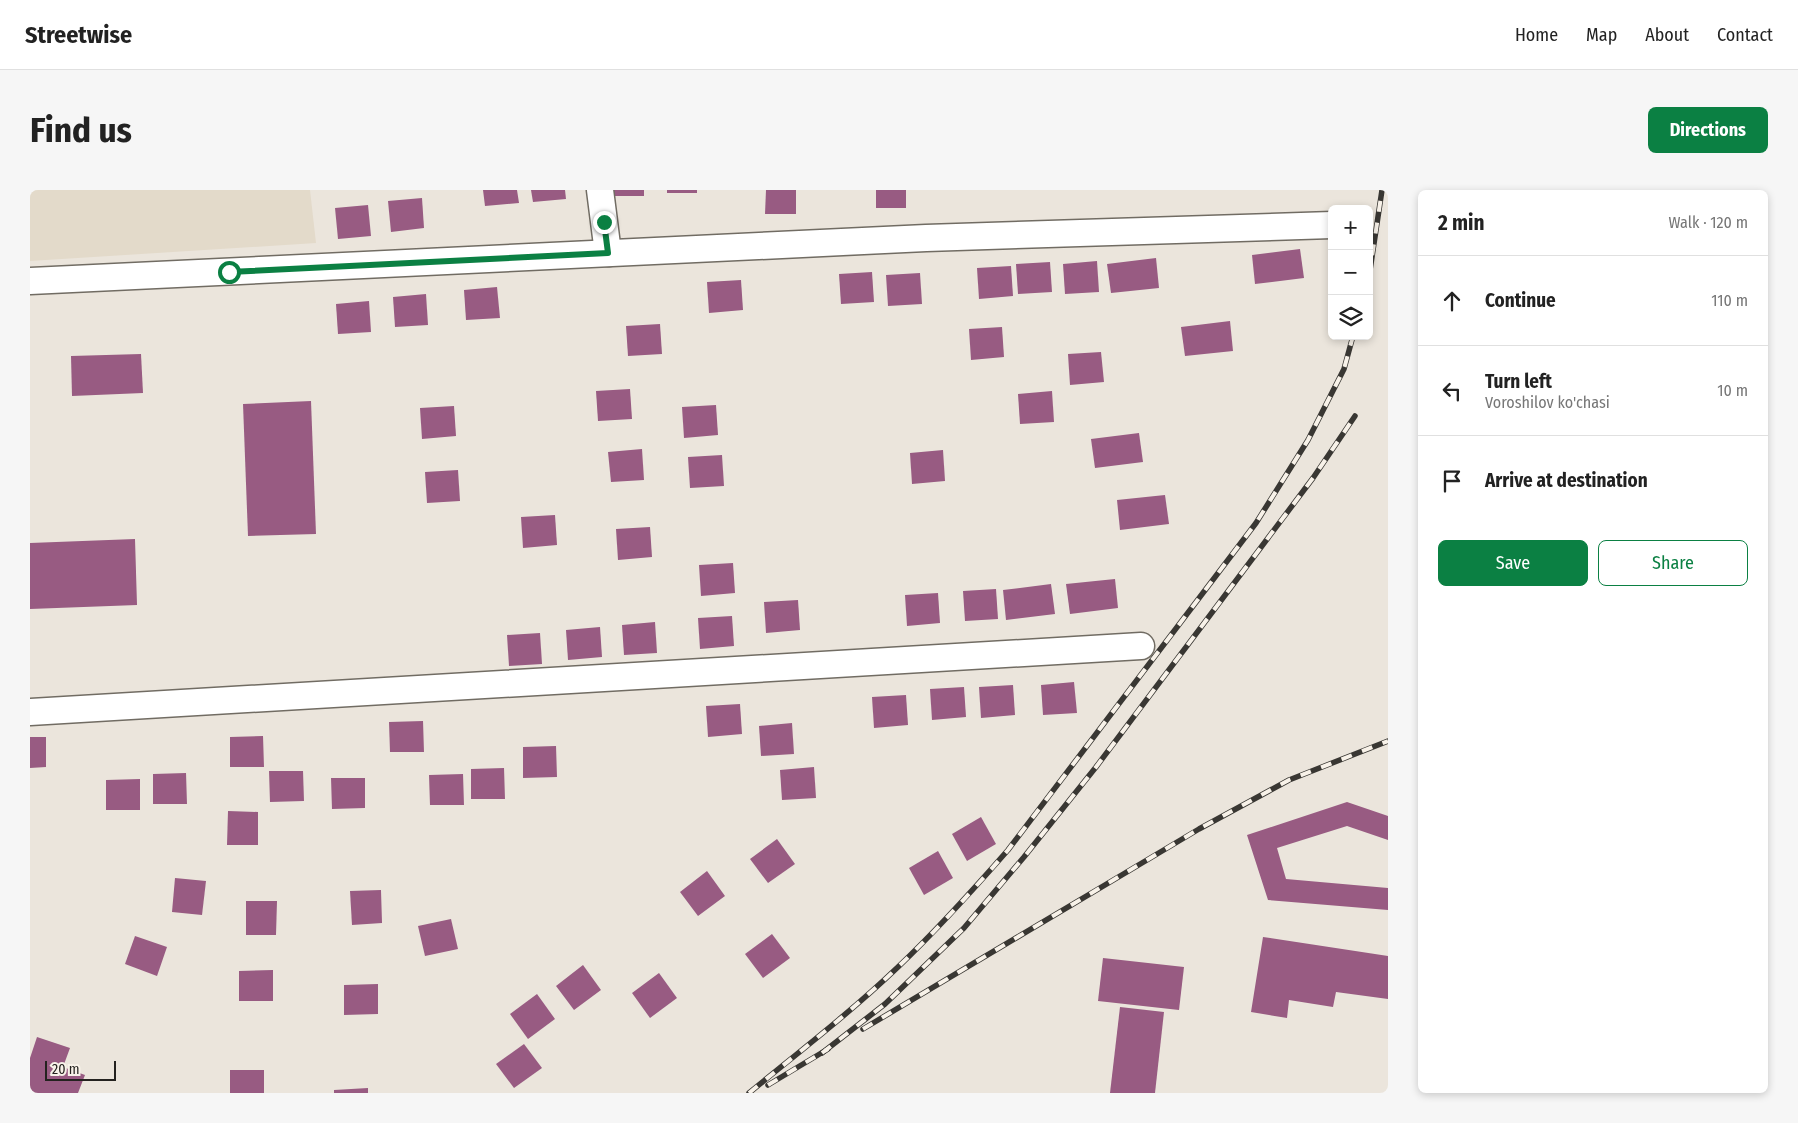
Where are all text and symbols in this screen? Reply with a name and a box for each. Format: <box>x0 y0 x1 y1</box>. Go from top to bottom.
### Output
text: Streetwise <box>25 21 132 49</box>
text: Home <box>1515 24 1558 46</box>
text: Map <box>1586 24 1617 46</box>
text: About <box>1645 24 1689 46</box>
text: Contact <box>1717 24 1773 46</box>
button: Directions <box>1648 107 1768 153</box>
text: Find us <box>30 109 132 151</box>
map controls <box>1328 205 1373 340</box>
button: + <box>1328 205 1373 250</box>
text: 2 min <box>1438 210 1485 236</box>
route end <box>593 211 616 234</box>
text: Walk · 120 m <box>1669 213 1748 232</box>
button: − <box>1328 250 1373 295</box>
route start <box>218 261 241 284</box>
icon: ahead <box>1438 287 1466 315</box>
text: Continue <box>1485 289 1556 312</box>
text: 110 m <box>1711 291 1748 310</box>
button: layers <box>1328 295 1373 340</box>
text: Turn left <box>1485 370 1552 393</box>
icon: left <box>1438 377 1466 405</box>
text: 10 m <box>1717 381 1748 400</box>
text: Voroshilov ko'chasi <box>1485 393 1610 412</box>
icon: arrive <box>1438 467 1466 495</box>
text: Arrive at destination <box>1485 469 1648 492</box>
button: Save <box>1438 540 1588 586</box>
button: Share <box>1598 540 1748 586</box>
scale bar <box>45 1058 116 1081</box>
text: 20 m <box>52 1061 80 1078</box>

